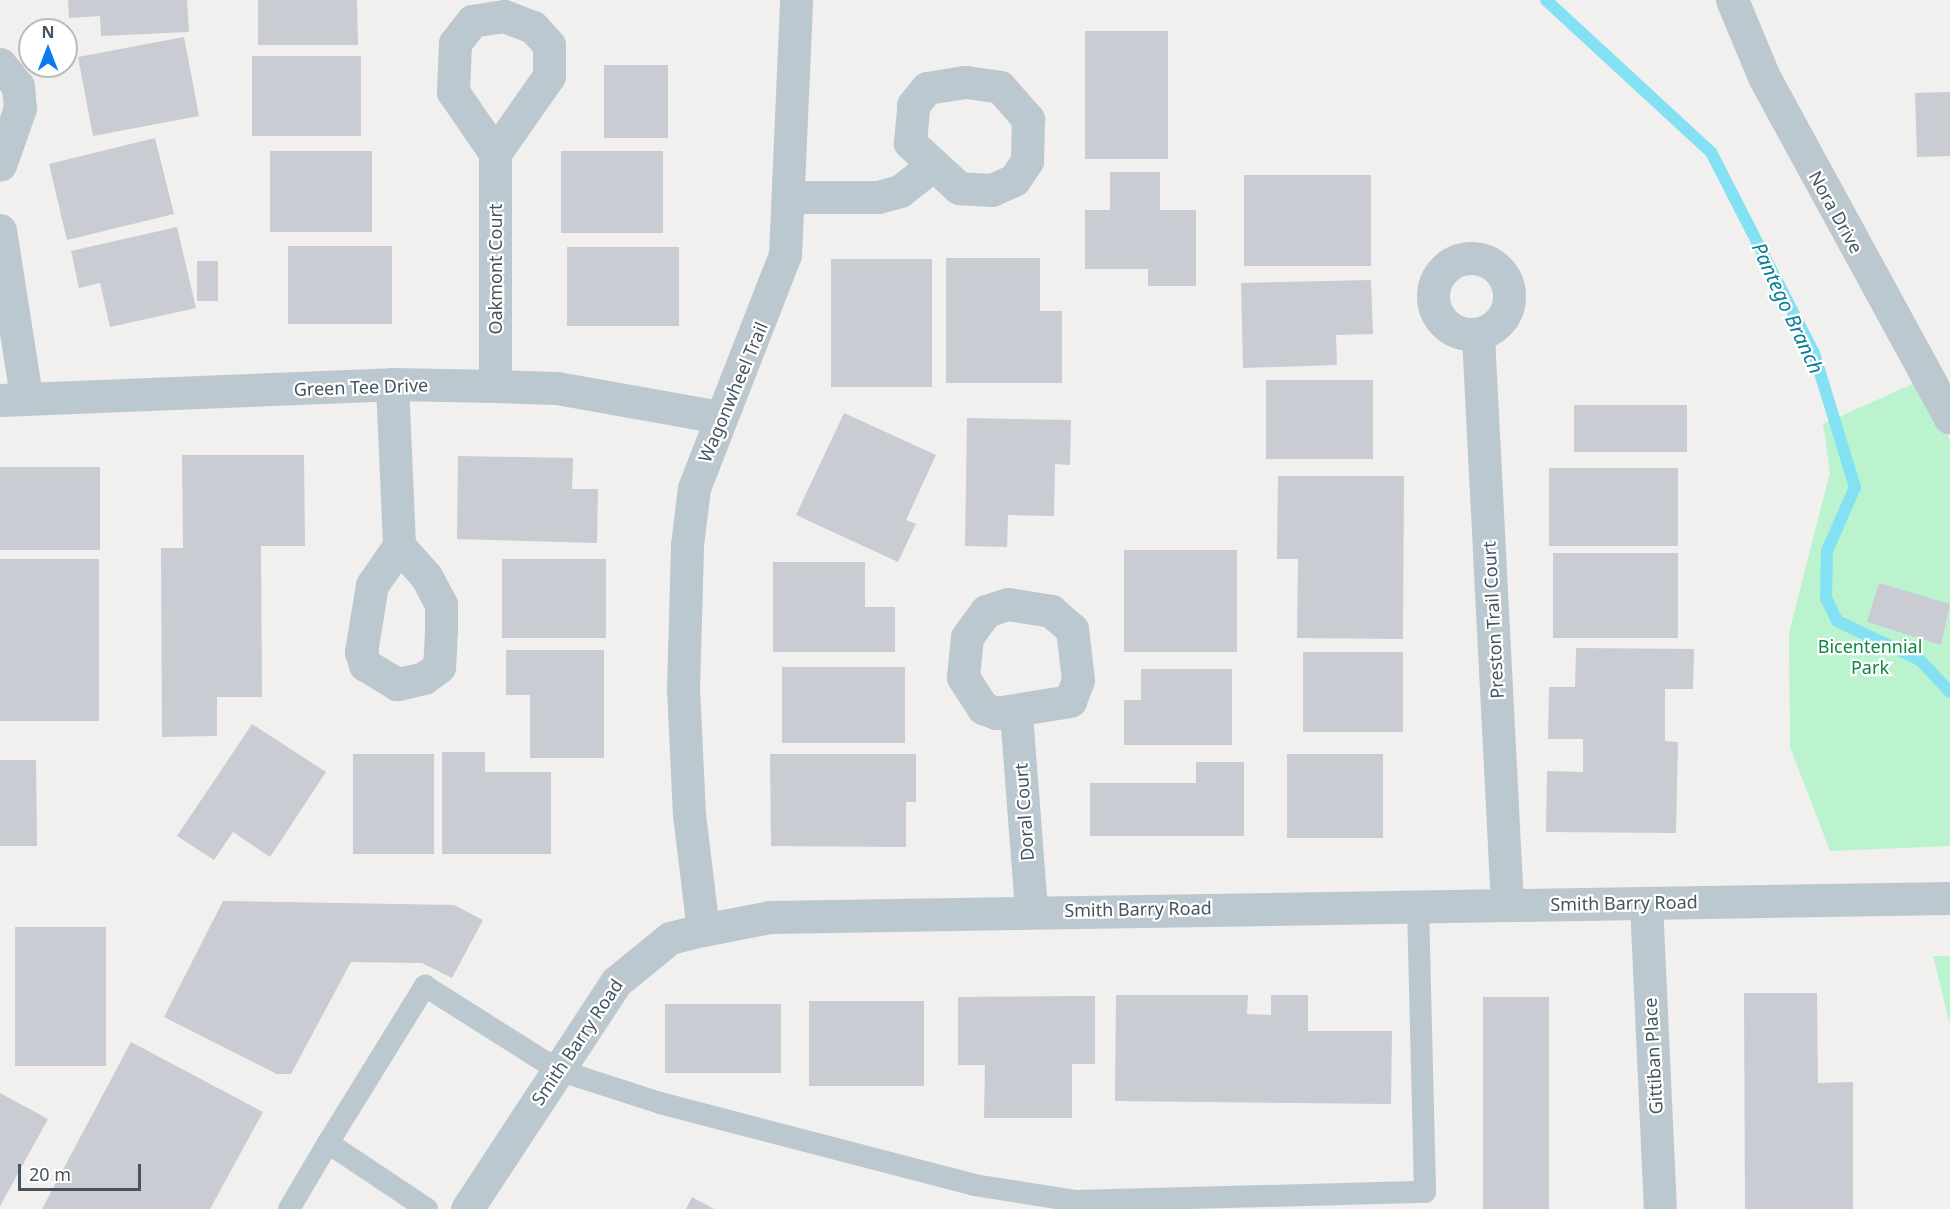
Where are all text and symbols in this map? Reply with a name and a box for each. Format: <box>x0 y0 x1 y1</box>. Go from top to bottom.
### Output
north arrow <box>18 18 78 78</box>
text: N <box>41 21 55 43</box>
street label: Nora Drive <box>1805 167 1867 257</box>
street label: Oakmont Court <box>484 203 506 335</box>
water label: Pantego Branch <box>1747 239 1829 377</box>
street label: Wagonwheel Trail <box>694 319 772 465</box>
street label: Green Tee Drive <box>293 374 429 400</box>
street label: Preston Trail Court <box>1478 541 1508 699</box>
park label: Bicentennial Park <box>1818 636 1922 678</box>
street label: Doral Court <box>1010 762 1038 862</box>
street label: Smith Barry Road <box>1550 891 1698 915</box>
street label: Smith Barry Road <box>1064 897 1212 921</box>
street label: Smith Barry Road <box>527 975 627 1109</box>
street label: Gittiban Place <box>1639 997 1667 1115</box>
scale bar <box>21 1152 144 1190</box>
text: 20 m <box>29 1162 71 1186</box>

